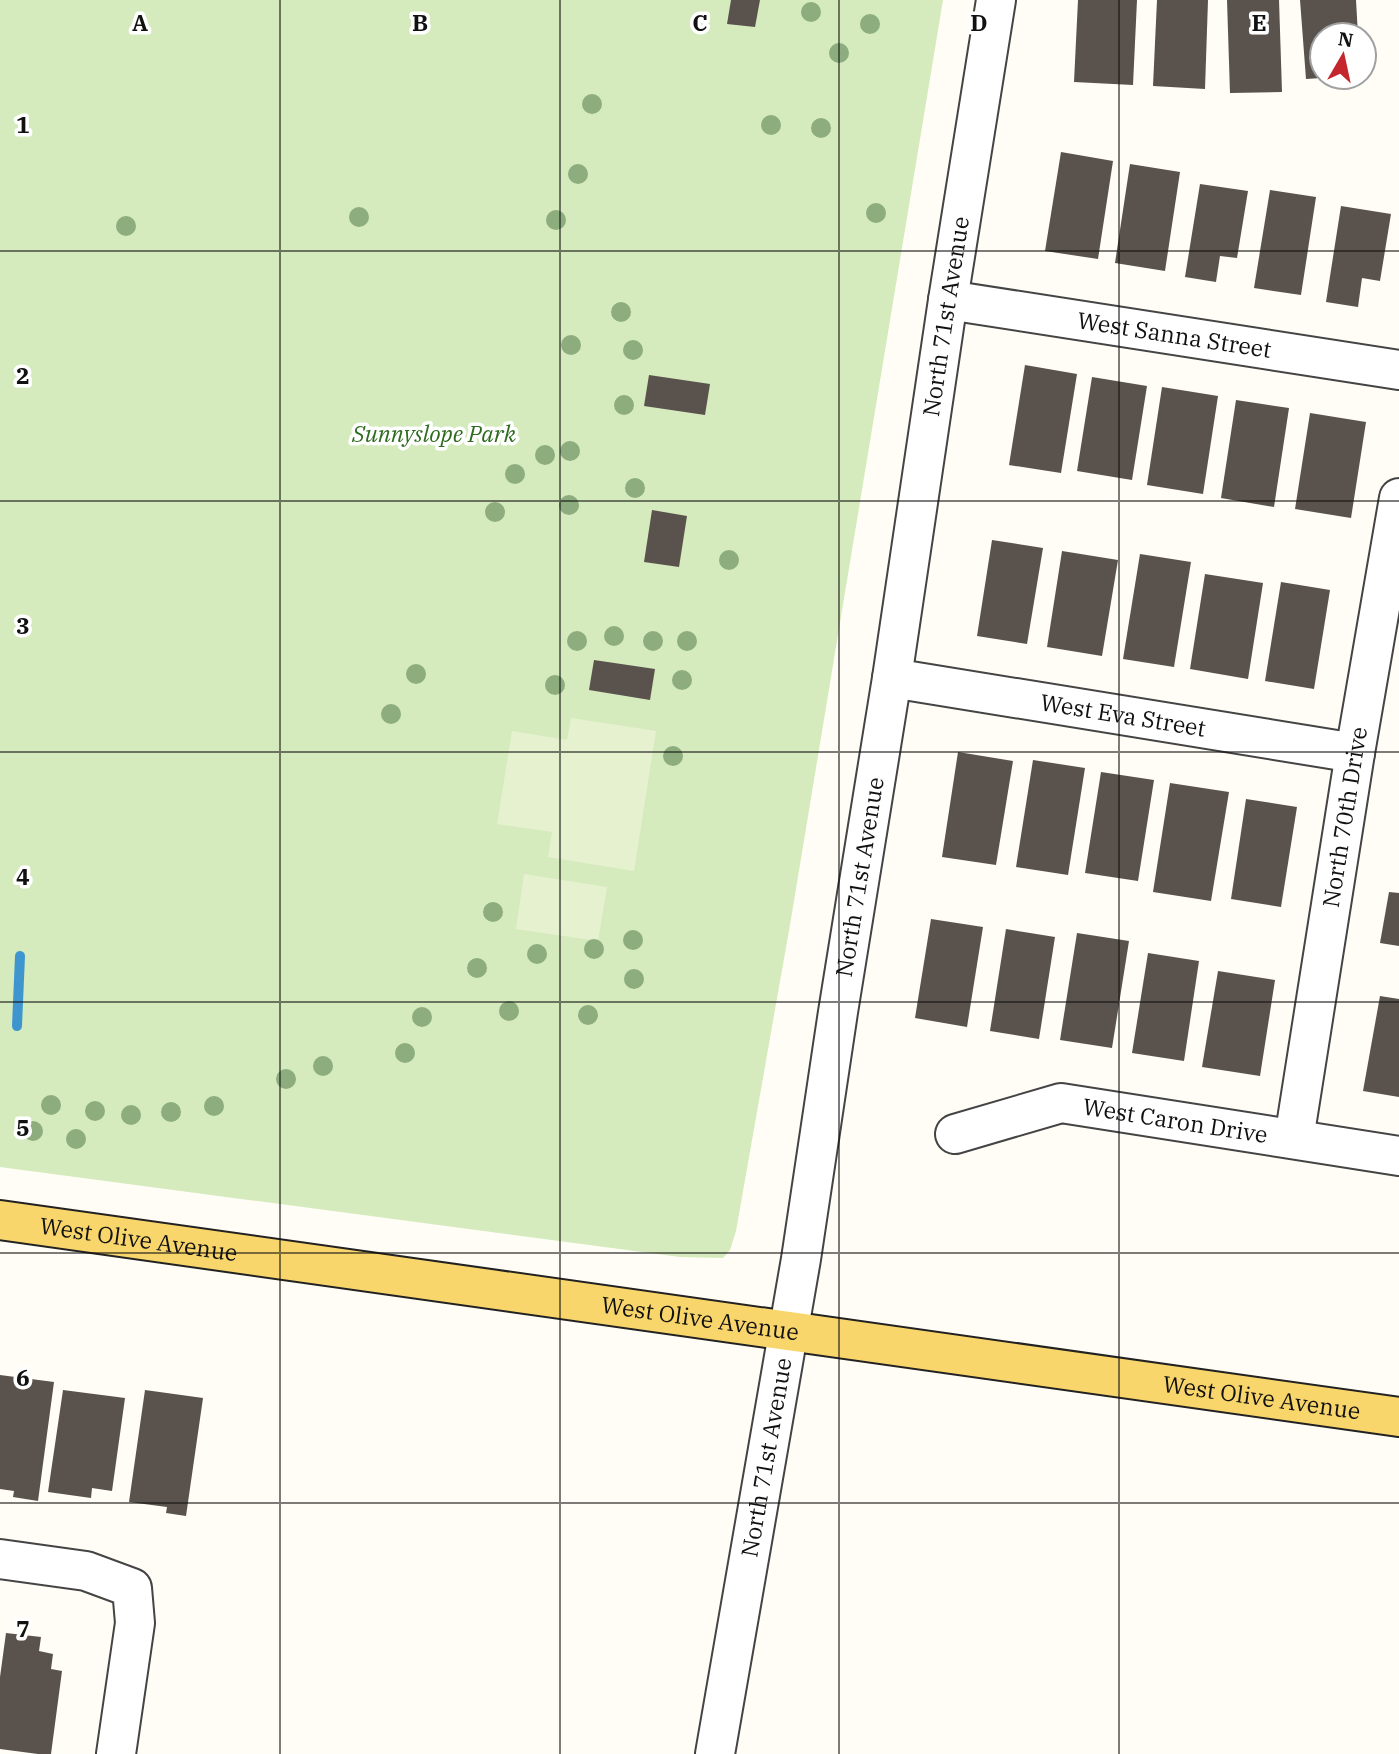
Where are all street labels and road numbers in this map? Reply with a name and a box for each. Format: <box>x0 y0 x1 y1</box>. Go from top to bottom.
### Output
street label: North 71st Avenue <box>915 214 975 418</box>
street label: West Sanna Street <box>1075 304 1274 364</box>
street label: West Eva Street <box>1038 686 1208 743</box>
street label: North 70th Drive <box>1315 724 1373 909</box>
street label: North 71st Avenue <box>828 775 890 979</box>
street label: West Caron Drive <box>1081 1091 1270 1149</box>
street label: West Olive Avenue <box>38 1210 240 1267</box>
street label: West Olive Avenue <box>599 1289 801 1346</box>
street label: North 71st Avenue <box>733 1355 798 1559</box>
street label: West Olive Avenue <box>1161 1368 1362 1425</box>

